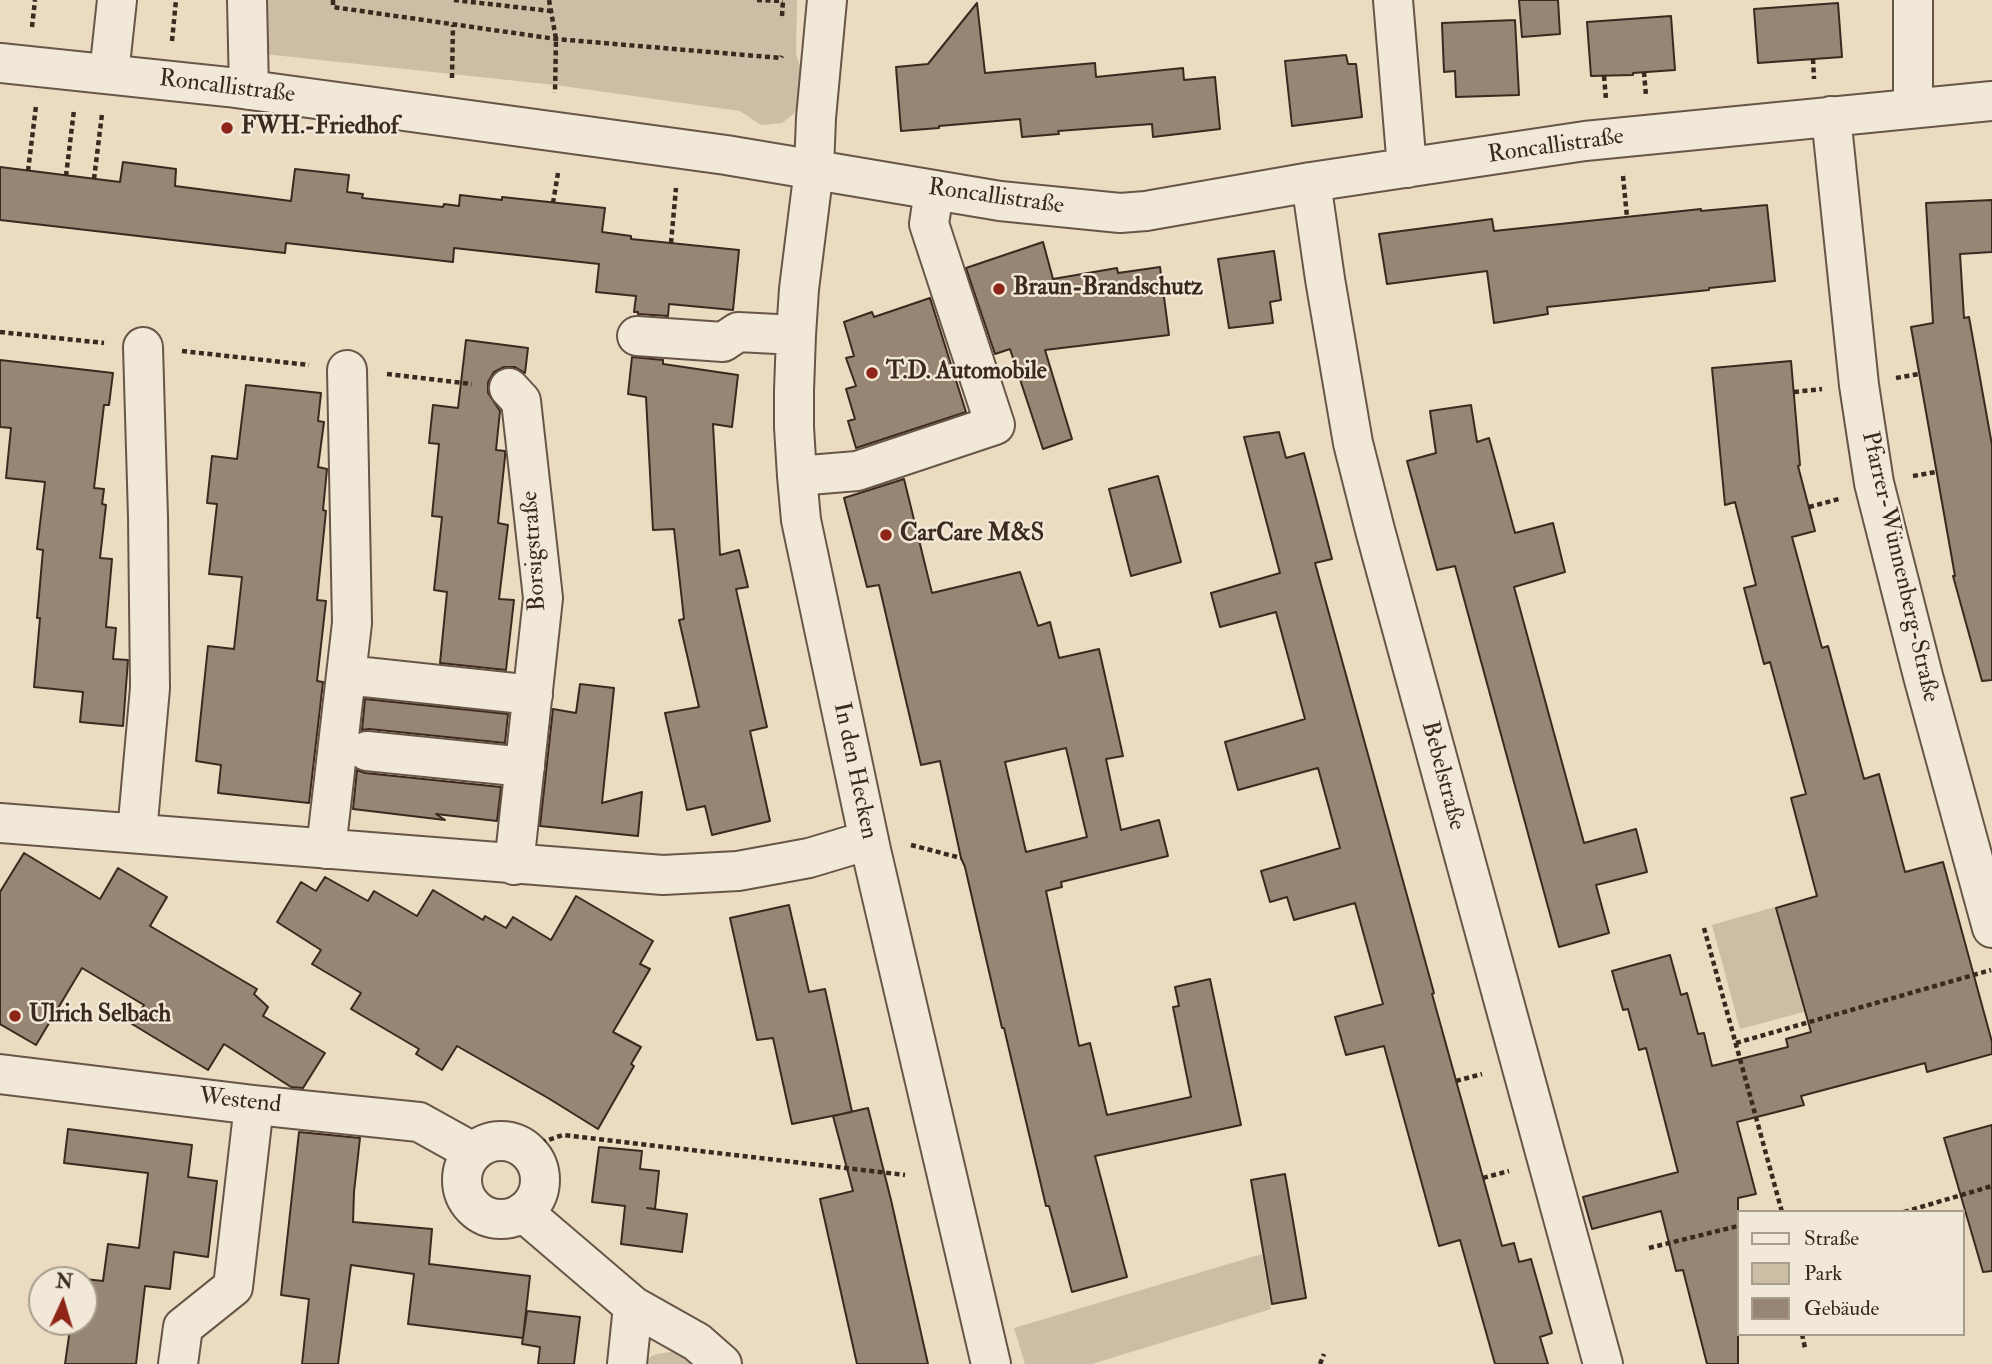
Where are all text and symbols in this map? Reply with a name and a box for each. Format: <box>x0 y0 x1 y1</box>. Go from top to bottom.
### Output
street label: Roncallistraße <box>157 65 297 111</box>
place label: FWH.-Friedhof <box>241 114 398 142</box>
marker: FWH.-Friedhof <box>219 120 235 136</box>
street label: Roncallistraße <box>1486 123 1626 171</box>
street label: Roncallistraße <box>926 174 1066 222</box>
place label: Braun-Brandschutz <box>1013 275 1203 303</box>
marker: Braun-Brandschutz <box>991 281 1007 297</box>
place label: T.D. Automobile <box>886 359 1047 387</box>
marker: T.D. Automobile <box>864 365 880 381</box>
street label: Pfarrer-Wünnenberg-Straße <box>1854 429 1944 705</box>
street label: Borsigstraße <box>516 490 554 612</box>
place label: CarCare M&S <box>900 521 1044 549</box>
marker: CarCare M&S <box>878 527 894 543</box>
street label: In den Hecken <box>825 700 883 842</box>
street label: Bebelstraße <box>1414 718 1470 834</box>
place label: Ulrich Selbach <box>29 1002 171 1030</box>
marker: Ulrich Selbach <box>7 1008 23 1024</box>
street label: Westend <box>197 1083 283 1121</box>
legend <box>1736 1210 1964 1336</box>
text: Straße <box>1804 1225 1859 1252</box>
text: Park <box>1804 1260 1842 1287</box>
north arrow <box>28 1266 98 1336</box>
text: N <box>55 1269 74 1295</box>
text: Gebäude <box>1804 1295 1879 1322</box>

